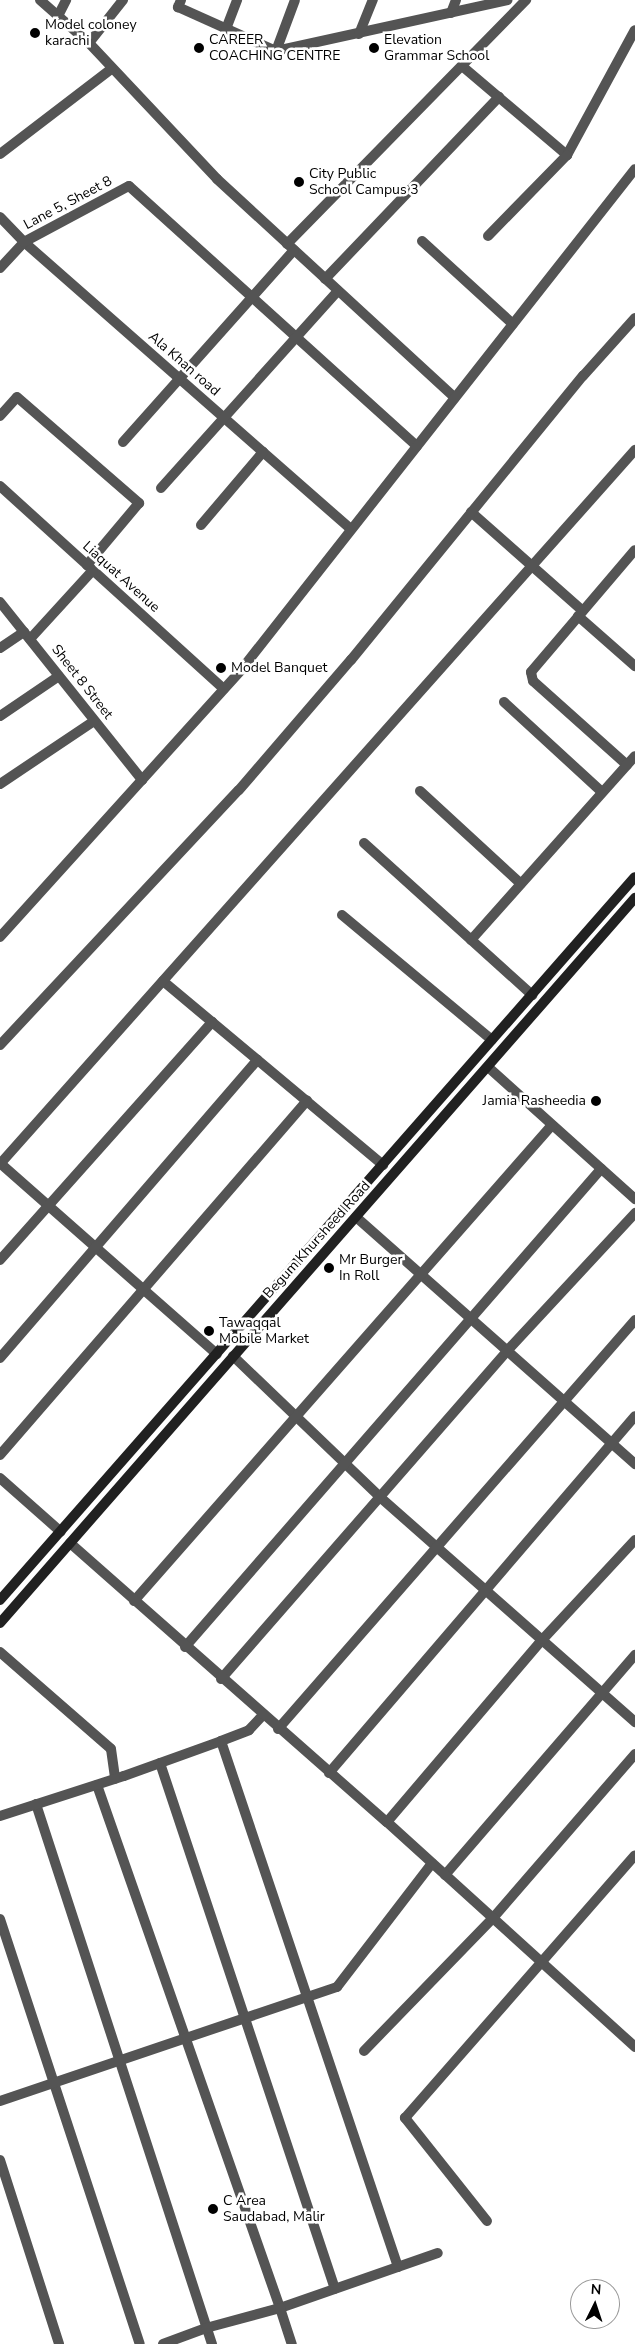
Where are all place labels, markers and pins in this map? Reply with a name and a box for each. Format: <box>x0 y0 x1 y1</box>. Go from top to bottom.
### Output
place label: Model coloney karachi <box>45 17 137 49</box>
marker: Model coloney karachi <box>29 27 41 39</box>
place label: CAREER COACHING CENTRE <box>209 32 340 64</box>
place label: Elevation Grammar School <box>384 32 489 64</box>
marker: CAREER COACHING CENTRE <box>193 42 205 54</box>
marker: Elevation Grammar School <box>368 42 380 54</box>
place label: City Public School Campus 3 <box>309 166 419 198</box>
marker: City Public School Campus 3 <box>293 176 305 188</box>
place label: Model Banquet <box>231 660 327 676</box>
marker: Model Banquet <box>215 662 227 674</box>
place label: Jamia Rasheedia <box>483 1093 586 1109</box>
marker: Jamia Rasheedia <box>590 1095 602 1107</box>
place label: Mr Burger In Roll <box>339 1252 402 1284</box>
marker: Mr Burger In Roll <box>323 1262 335 1274</box>
place label: Tawaqqal Mobile Market <box>219 1315 309 1348</box>
marker: Tawaqqal Mobile Market <box>203 1325 215 1337</box>
place label: C Area Saudabad, Malir <box>223 2193 325 2226</box>
marker: C Area Saudabad, Malir <box>207 2203 219 2215</box>

